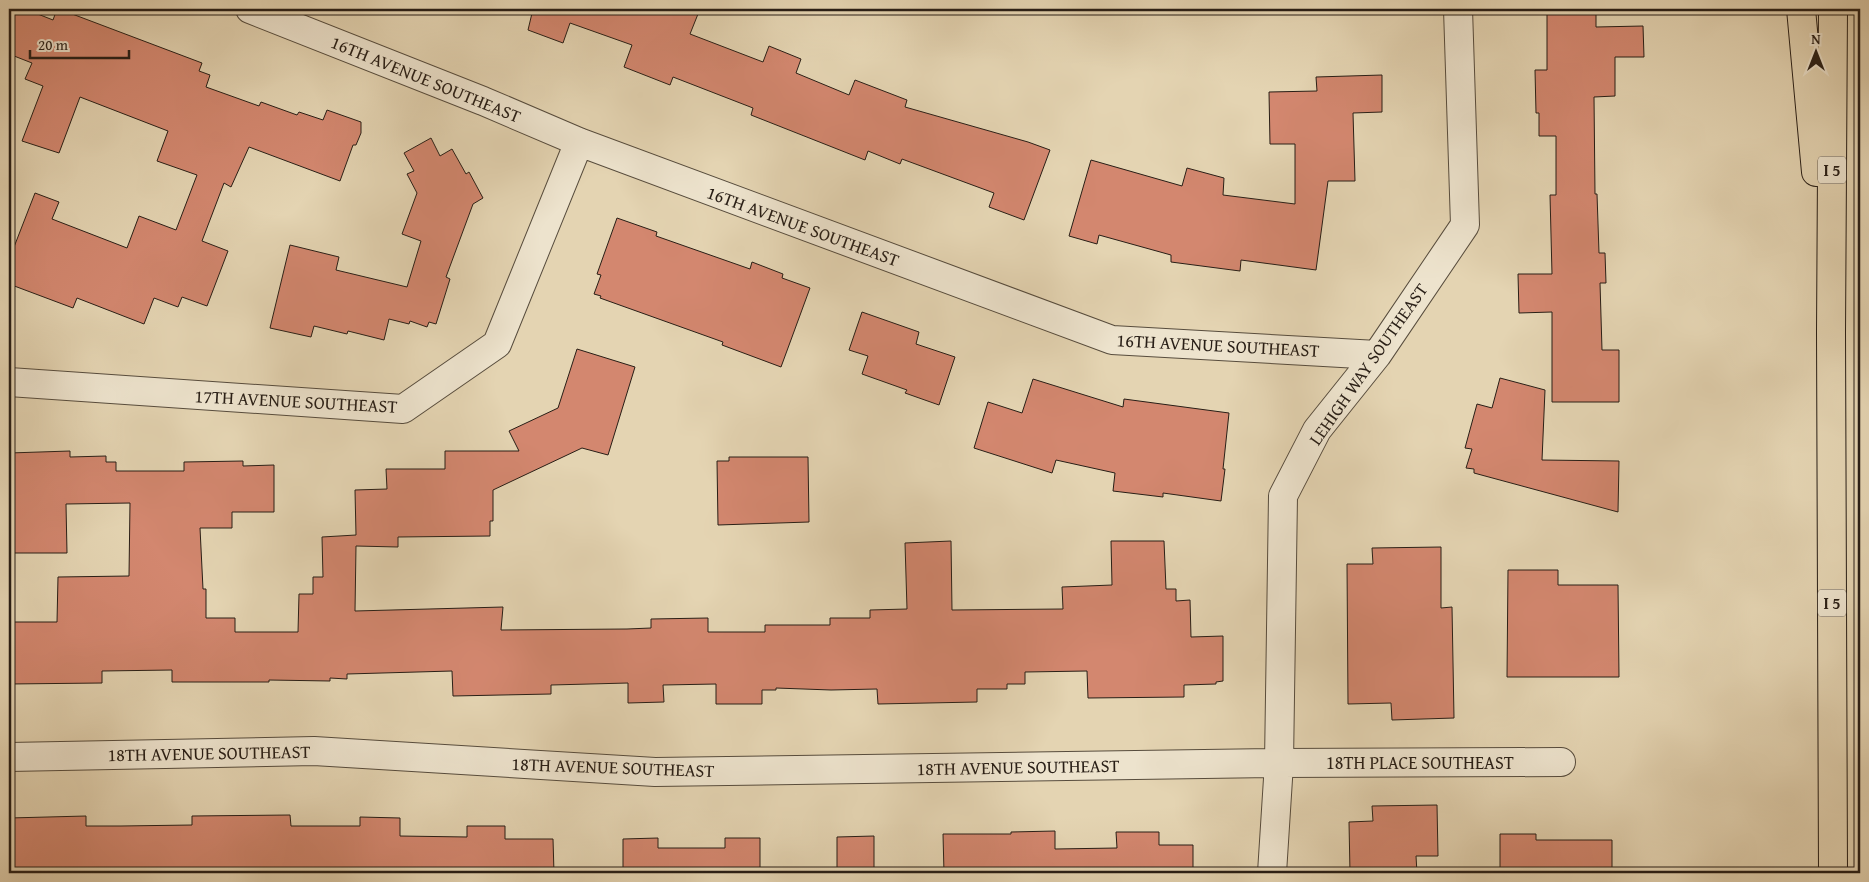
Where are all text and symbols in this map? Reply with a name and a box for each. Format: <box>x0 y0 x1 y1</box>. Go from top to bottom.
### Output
scale bar <box>30 28 129 60</box>
street label: 16TH AVENUE SOUTHEAST <box>327 28 525 130</box>
north arrow <box>1792 28 1842 78</box>
text: N <box>1811 29 1821 49</box>
text: 20 m <box>38 34 69 55</box>
road number: I 5 <box>1818 156 1846 184</box>
street label: 16TH AVENUE SOUTHEAST <box>703 179 903 273</box>
street label: LEHIGH WAY SOUTHEAST <box>1302 277 1434 451</box>
street label: 16TH AVENUE SOUTHEAST <box>1116 326 1320 364</box>
street label: 17TH AVENUE SOUTHEAST <box>194 382 398 420</box>
road number: I 5 <box>1818 590 1846 616</box>
street label: 18TH AVENUE SOUTHEAST <box>107 738 311 768</box>
street label: 18TH PLACE SOUTHEAST <box>1326 749 1514 776</box>
street label: 18TH AVENUE SOUTHEAST <box>511 750 715 784</box>
street label: 18TH AVENUE SOUTHEAST <box>916 752 1120 782</box>

